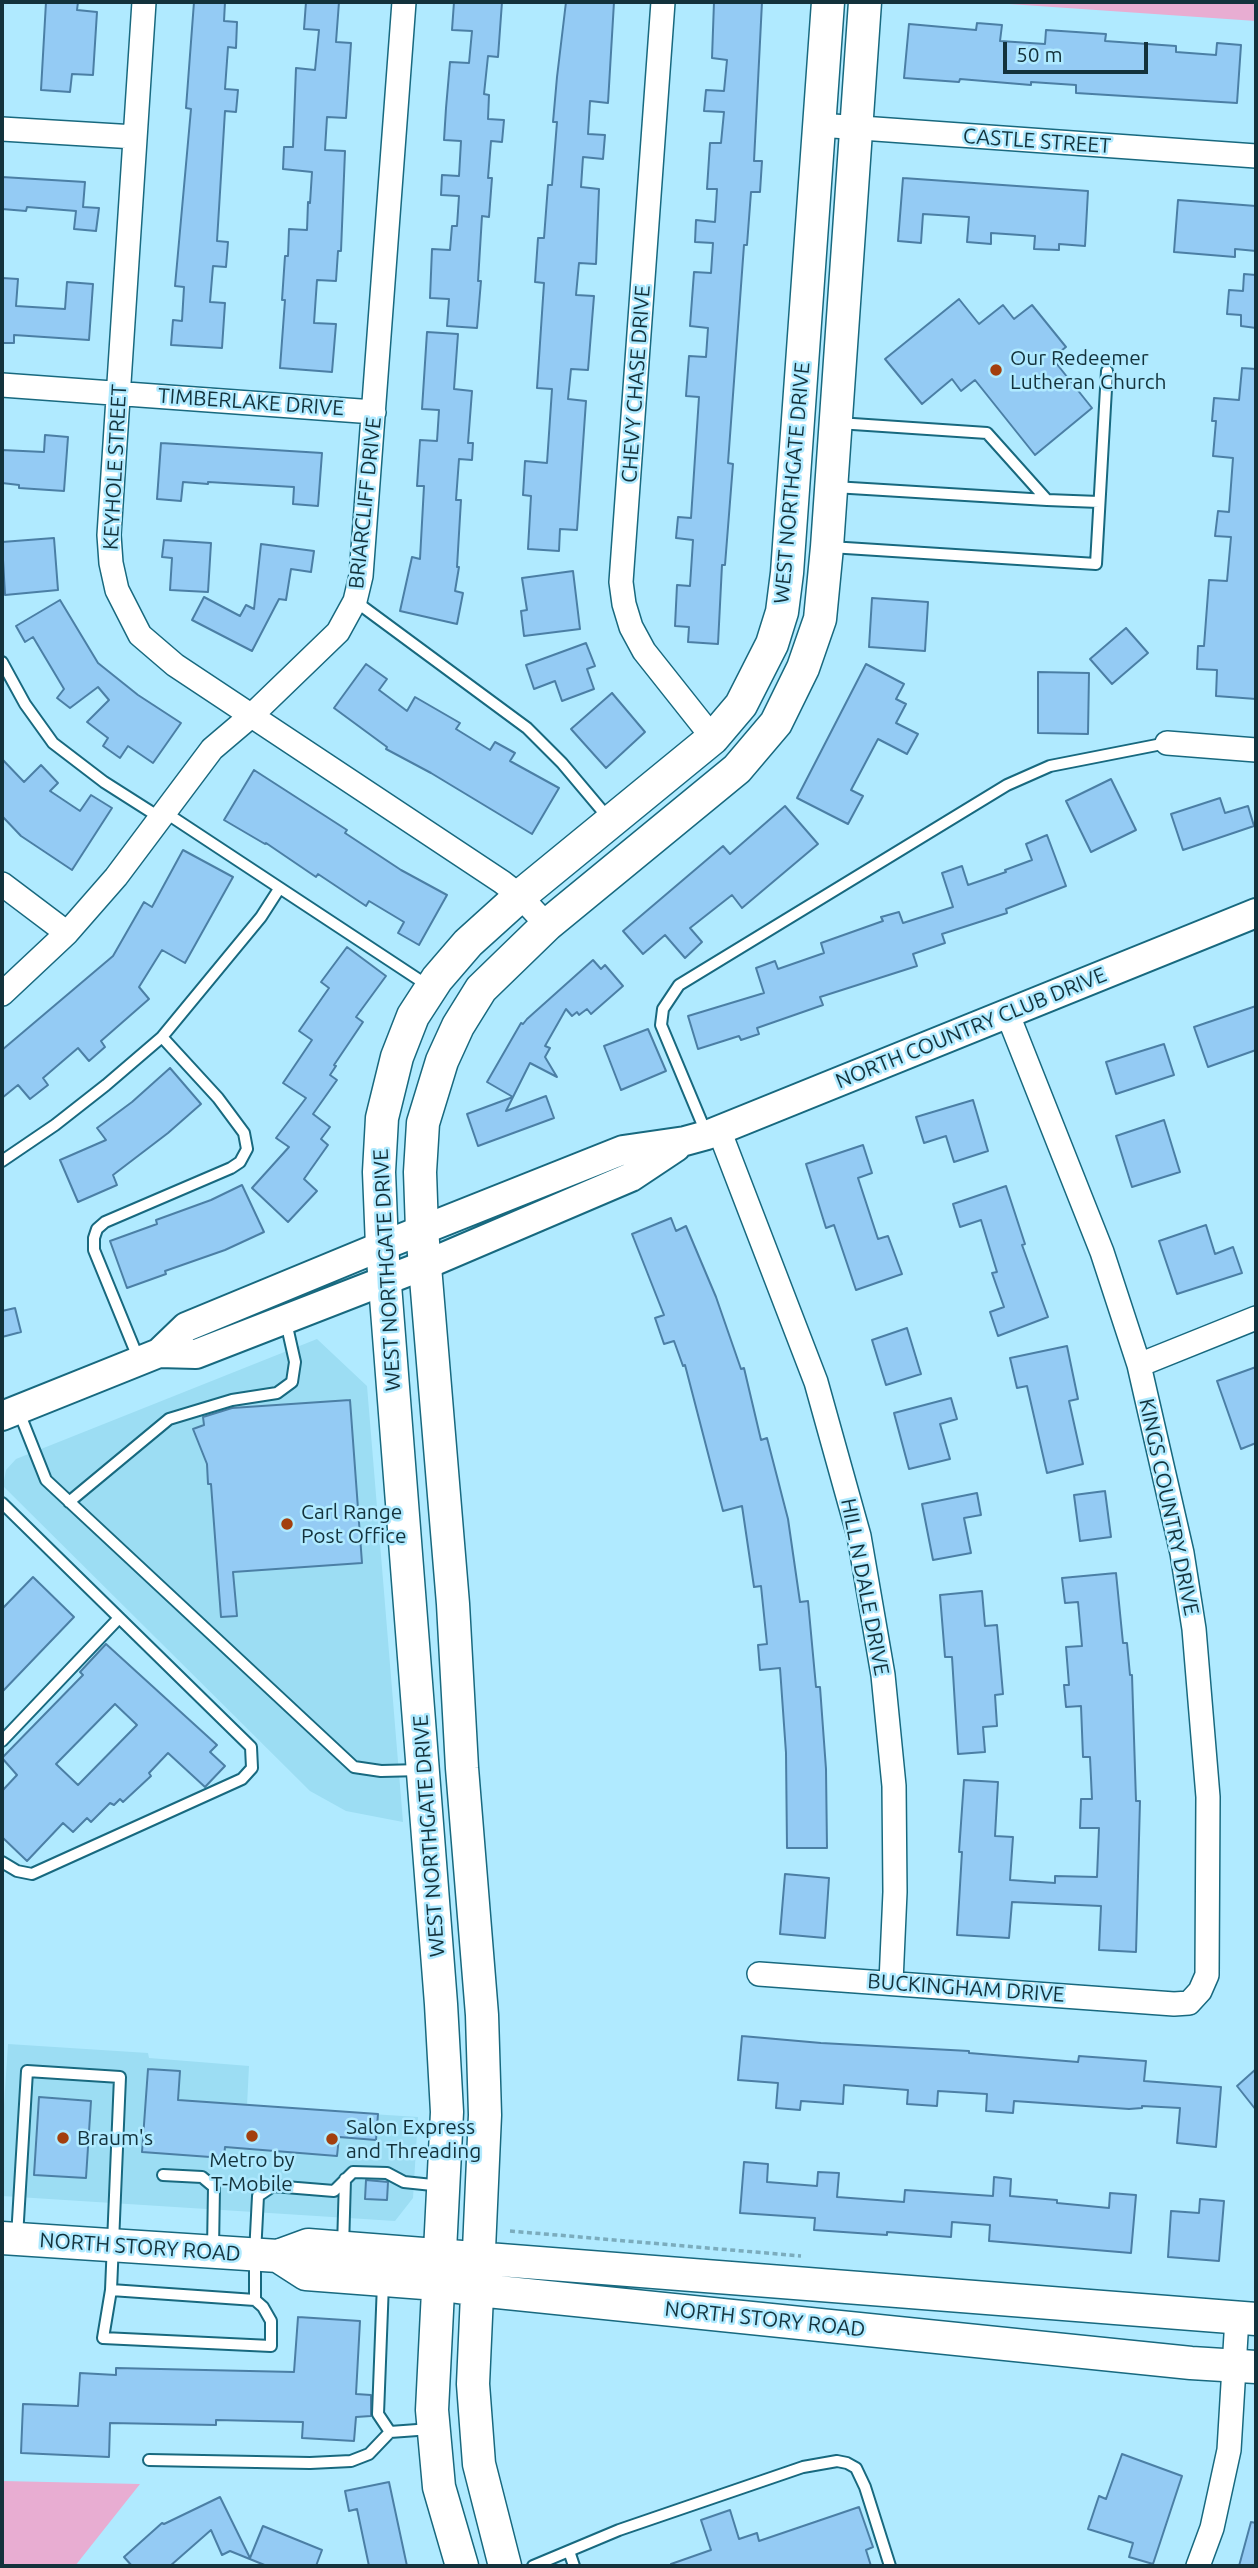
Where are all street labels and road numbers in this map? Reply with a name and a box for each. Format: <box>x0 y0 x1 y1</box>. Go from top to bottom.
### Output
street label: CASTLE STREET <box>962 123 1112 159</box>
street label: CHEVY CHASE DRIVE <box>617 284 655 484</box>
street label: WEST NORTHGATE DRIVE <box>769 361 815 605</box>
street label: KEYHOLE STREET <box>98 383 132 551</box>
street label: TIMBERLAKE DRIVE <box>157 383 345 421</box>
street label: BRIARCLIFF DRIVE <box>343 416 387 590</box>
street label: NORTH COUNTRY CLUB DRIVE <box>832 962 1110 1094</box>
street label: WEST NORTHGATE DRIVE <box>368 1148 406 1392</box>
street label: KINGS COUNTRY DRIVE <box>1134 1396 1204 1618</box>
street label: HILL N DALE DRIVE <box>835 1496 895 1678</box>
street label: WEST NORTHGATE DRIVE <box>408 1714 450 1958</box>
street label: BUCKINGHAM DRIVE <box>867 1969 1065 2007</box>
street label: NORTH STORY ROAD <box>39 2227 241 2267</box>
street label: NORTH STORY ROAD <box>663 2296 867 2342</box>

